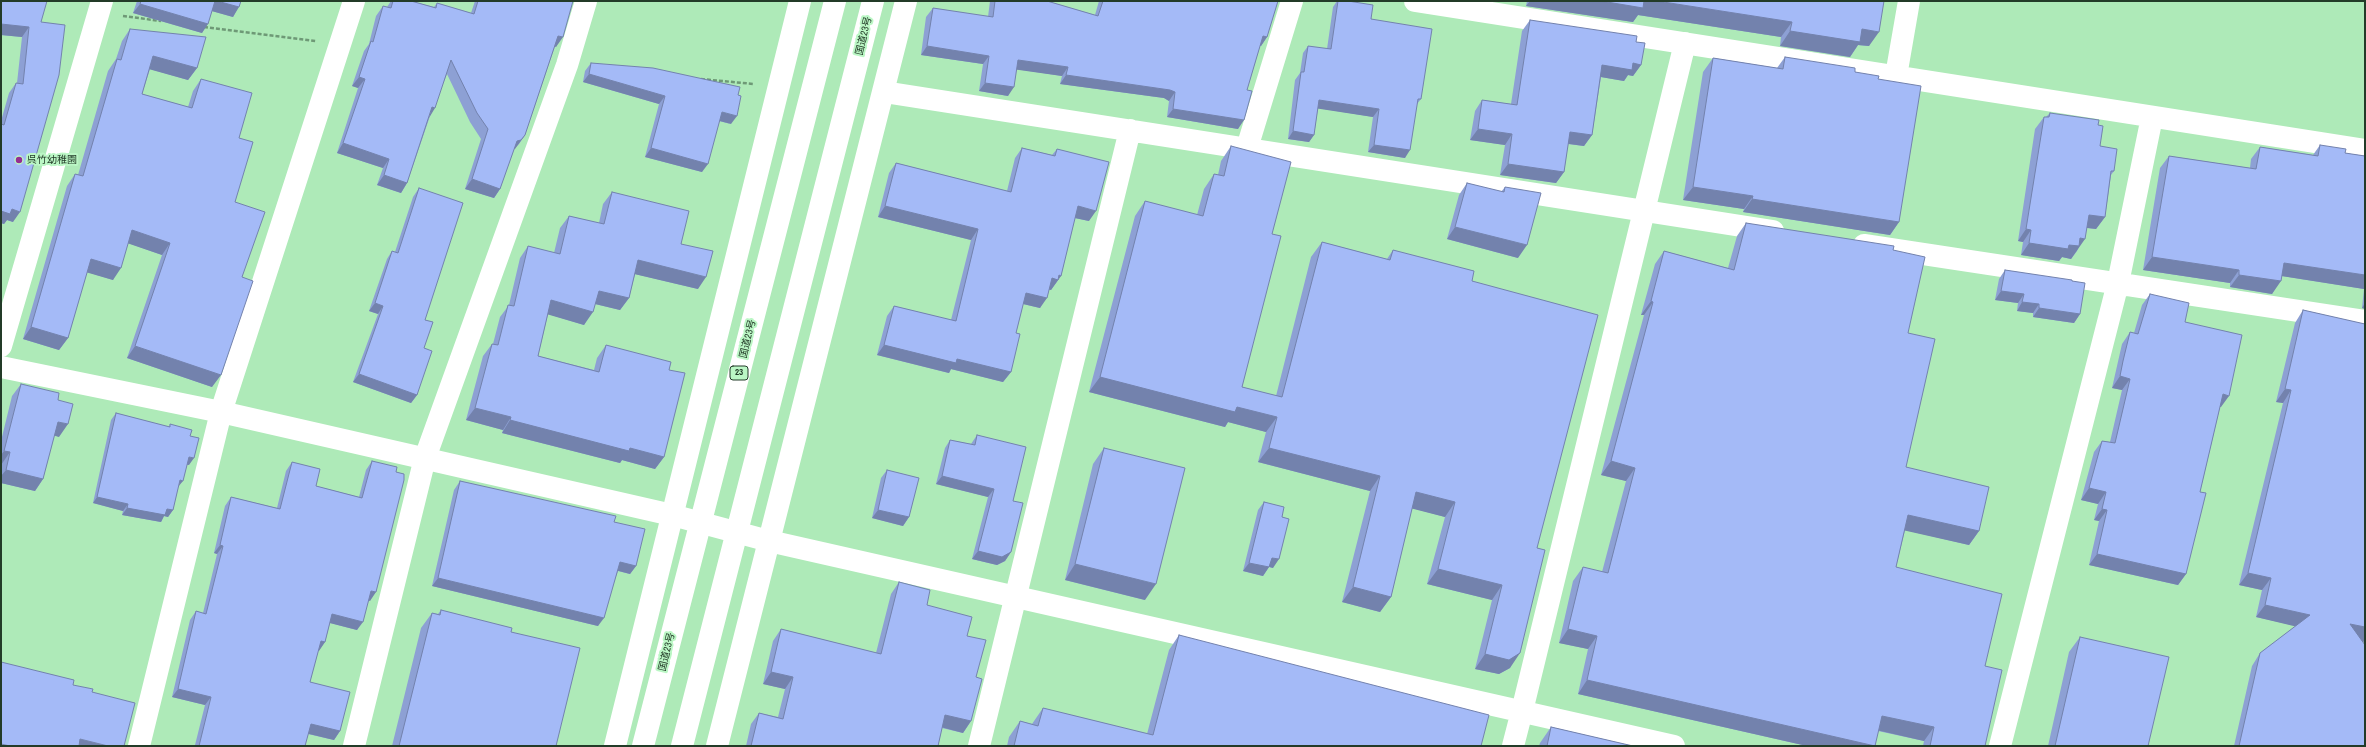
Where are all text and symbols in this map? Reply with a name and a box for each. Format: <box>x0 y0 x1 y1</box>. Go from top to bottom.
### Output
street label: 国道23号 <box>853 16 875 56</box>
place label: 呉竹幼稚園 <box>27 154 77 166</box>
marker: 呉竹幼稚園 <box>14 155 24 165</box>
street label: 国道23号 <box>737 319 759 359</box>
road number: 23 <box>730 366 748 380</box>
street label: 国道23号 <box>656 632 678 672</box>

